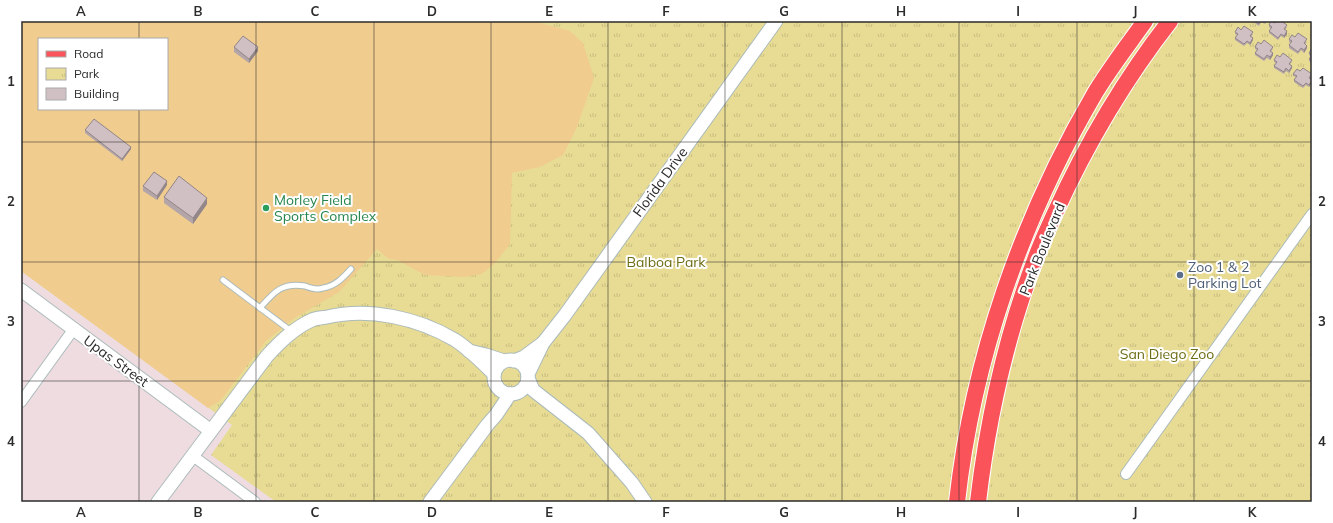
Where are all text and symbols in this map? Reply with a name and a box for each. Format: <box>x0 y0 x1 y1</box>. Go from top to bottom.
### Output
text: A <box>76 3 86 19</box>
text: B <box>194 3 203 19</box>
text: C <box>311 3 320 19</box>
text: D <box>427 3 437 19</box>
text: E <box>545 3 553 19</box>
text: F <box>662 3 670 19</box>
text: G <box>779 3 789 19</box>
text: H <box>896 3 906 19</box>
text: I <box>1016 3 1020 19</box>
text: J <box>1133 3 1137 19</box>
text: K <box>1248 3 1258 19</box>
legend <box>38 38 168 110</box>
text: Road <box>74 46 103 61</box>
text: Park <box>74 66 100 81</box>
text: 1 <box>7 73 15 89</box>
text: 1 <box>1318 73 1326 89</box>
text: Building <box>74 86 119 101</box>
street label: Florida Drive <box>629 144 691 220</box>
place label: Morley Field Sports Complex <box>274 191 377 225</box>
text: 2 <box>7 193 15 209</box>
text: 2 <box>1318 193 1326 209</box>
street label: Park Boulevard <box>1015 200 1069 298</box>
marker: Morley Field Sports Complex <box>261 203 271 213</box>
park label: Balboa Park <box>626 253 706 271</box>
place label: Zoo 1 & 2 Parking Lot <box>1188 258 1262 292</box>
marker: Zoo 1 & 2 Parking Lot <box>1175 270 1185 280</box>
text: 3 <box>7 313 15 329</box>
text: 3 <box>1318 313 1326 329</box>
street label: Upas Street <box>80 331 152 391</box>
park label: San Diego Zoo <box>1120 345 1214 363</box>
text: 4 <box>7 433 15 449</box>
text: 4 <box>1318 433 1326 449</box>
text: A <box>76 504 86 520</box>
text: B <box>194 504 203 520</box>
text: C <box>311 504 320 520</box>
text: D <box>427 504 437 520</box>
text: E <box>545 504 553 520</box>
text: F <box>662 504 670 520</box>
text: G <box>779 504 789 520</box>
text: H <box>896 504 906 520</box>
text: I <box>1016 504 1020 520</box>
text: J <box>1133 504 1137 520</box>
text: K <box>1248 504 1258 520</box>

